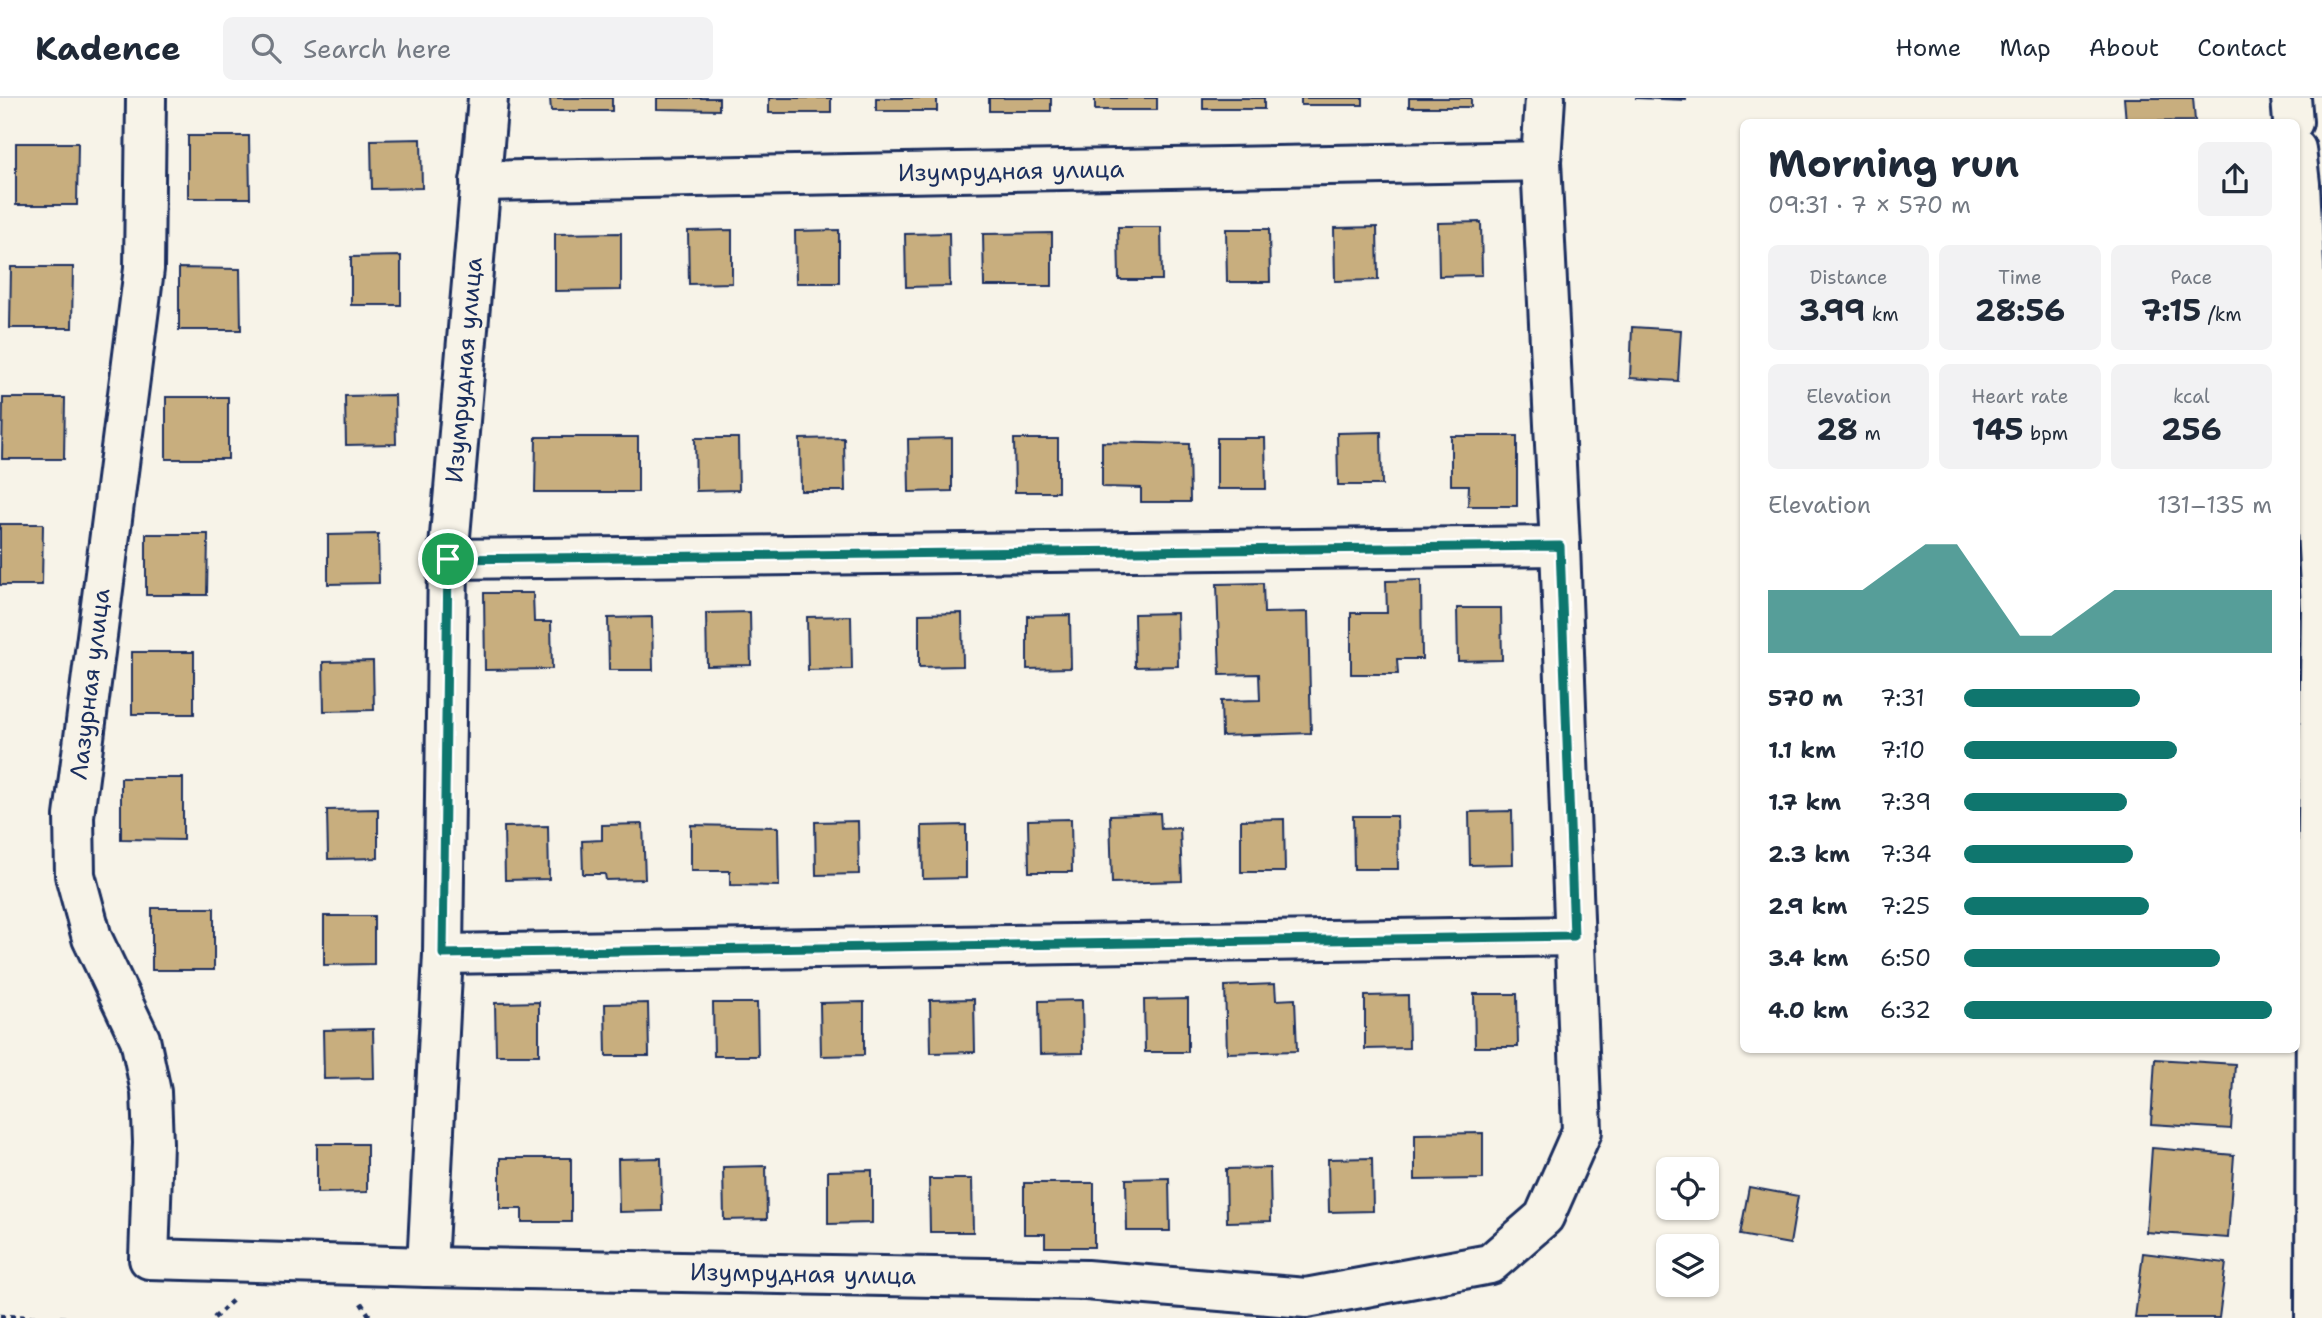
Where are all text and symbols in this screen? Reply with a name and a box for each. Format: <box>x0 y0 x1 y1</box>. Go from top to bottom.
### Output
search box <box>223 17 713 80</box>
text: Kadence <box>35 26 181 71</box>
icon: search <box>247 29 285 67</box>
text: Search here <box>303 31 451 66</box>
text: Home <box>1895 32 1961 64</box>
text: Map <box>1999 32 2051 64</box>
text: About <box>2089 32 2159 64</box>
text: Contact <box>2197 32 2287 64</box>
text: Morning run <box>1768 138 2019 189</box>
button: share <box>2198 142 2272 216</box>
street label: Изумрудная улица <box>898 153 1125 189</box>
text: 09:31 · 7 × 570 m <box>1768 190 1971 220</box>
street label: Изумрудная улица <box>438 256 490 484</box>
text: Distance <box>1810 265 1888 290</box>
text: Time <box>1998 265 2042 290</box>
text: Pace <box>2170 265 2212 290</box>
text: 3.99 <box>1799 290 1865 331</box>
text: 28:56 <box>1975 290 2065 331</box>
text: 7:15 <box>2141 290 2201 331</box>
text: km <box>1865 302 1899 327</box>
text: /km <box>2201 302 2242 327</box>
text: Elevation <box>1806 384 1891 409</box>
text: Heart rate <box>1972 384 2068 409</box>
text: kcal <box>2173 384 2210 409</box>
text: 28 <box>1816 409 1858 450</box>
text: 145 <box>1972 409 2024 450</box>
text: 256 <box>2161 409 2222 450</box>
text: m <box>1858 421 1881 446</box>
text: bpm <box>2024 421 2068 446</box>
text: Elevation <box>1768 490 1871 520</box>
text: 131–135 m <box>2157 490 2272 520</box>
pin <box>418 529 478 589</box>
icon: arrive <box>429 540 467 578</box>
street label: Лазурная улица <box>62 586 118 782</box>
text: 570 m <box>1768 683 1843 713</box>
text: 7:31 <box>1880 683 1925 713</box>
text: 1.1 km <box>1768 735 1836 765</box>
text: 7:10 <box>1880 735 1925 765</box>
text: 1.7 km <box>1768 787 1841 817</box>
text: 7:39 <box>1880 787 1931 817</box>
text: 2.3 km <box>1768 839 1850 869</box>
text: 7:34 <box>1880 839 1932 869</box>
text: 2.9 km <box>1768 891 1847 921</box>
text: 7:25 <box>1880 891 1930 921</box>
text: 3.4 km <box>1768 943 1848 973</box>
text: 6:50 <box>1880 943 1931 973</box>
text: 4.0 km <box>1768 995 1849 1025</box>
text: 6:32 <box>1880 995 1931 1025</box>
map controls <box>1656 1157 1719 1297</box>
button: locate <box>1656 1157 1719 1220</box>
button: layers <box>1656 1234 1719 1297</box>
street label: Изумрудная улица <box>690 1256 917 1292</box>

